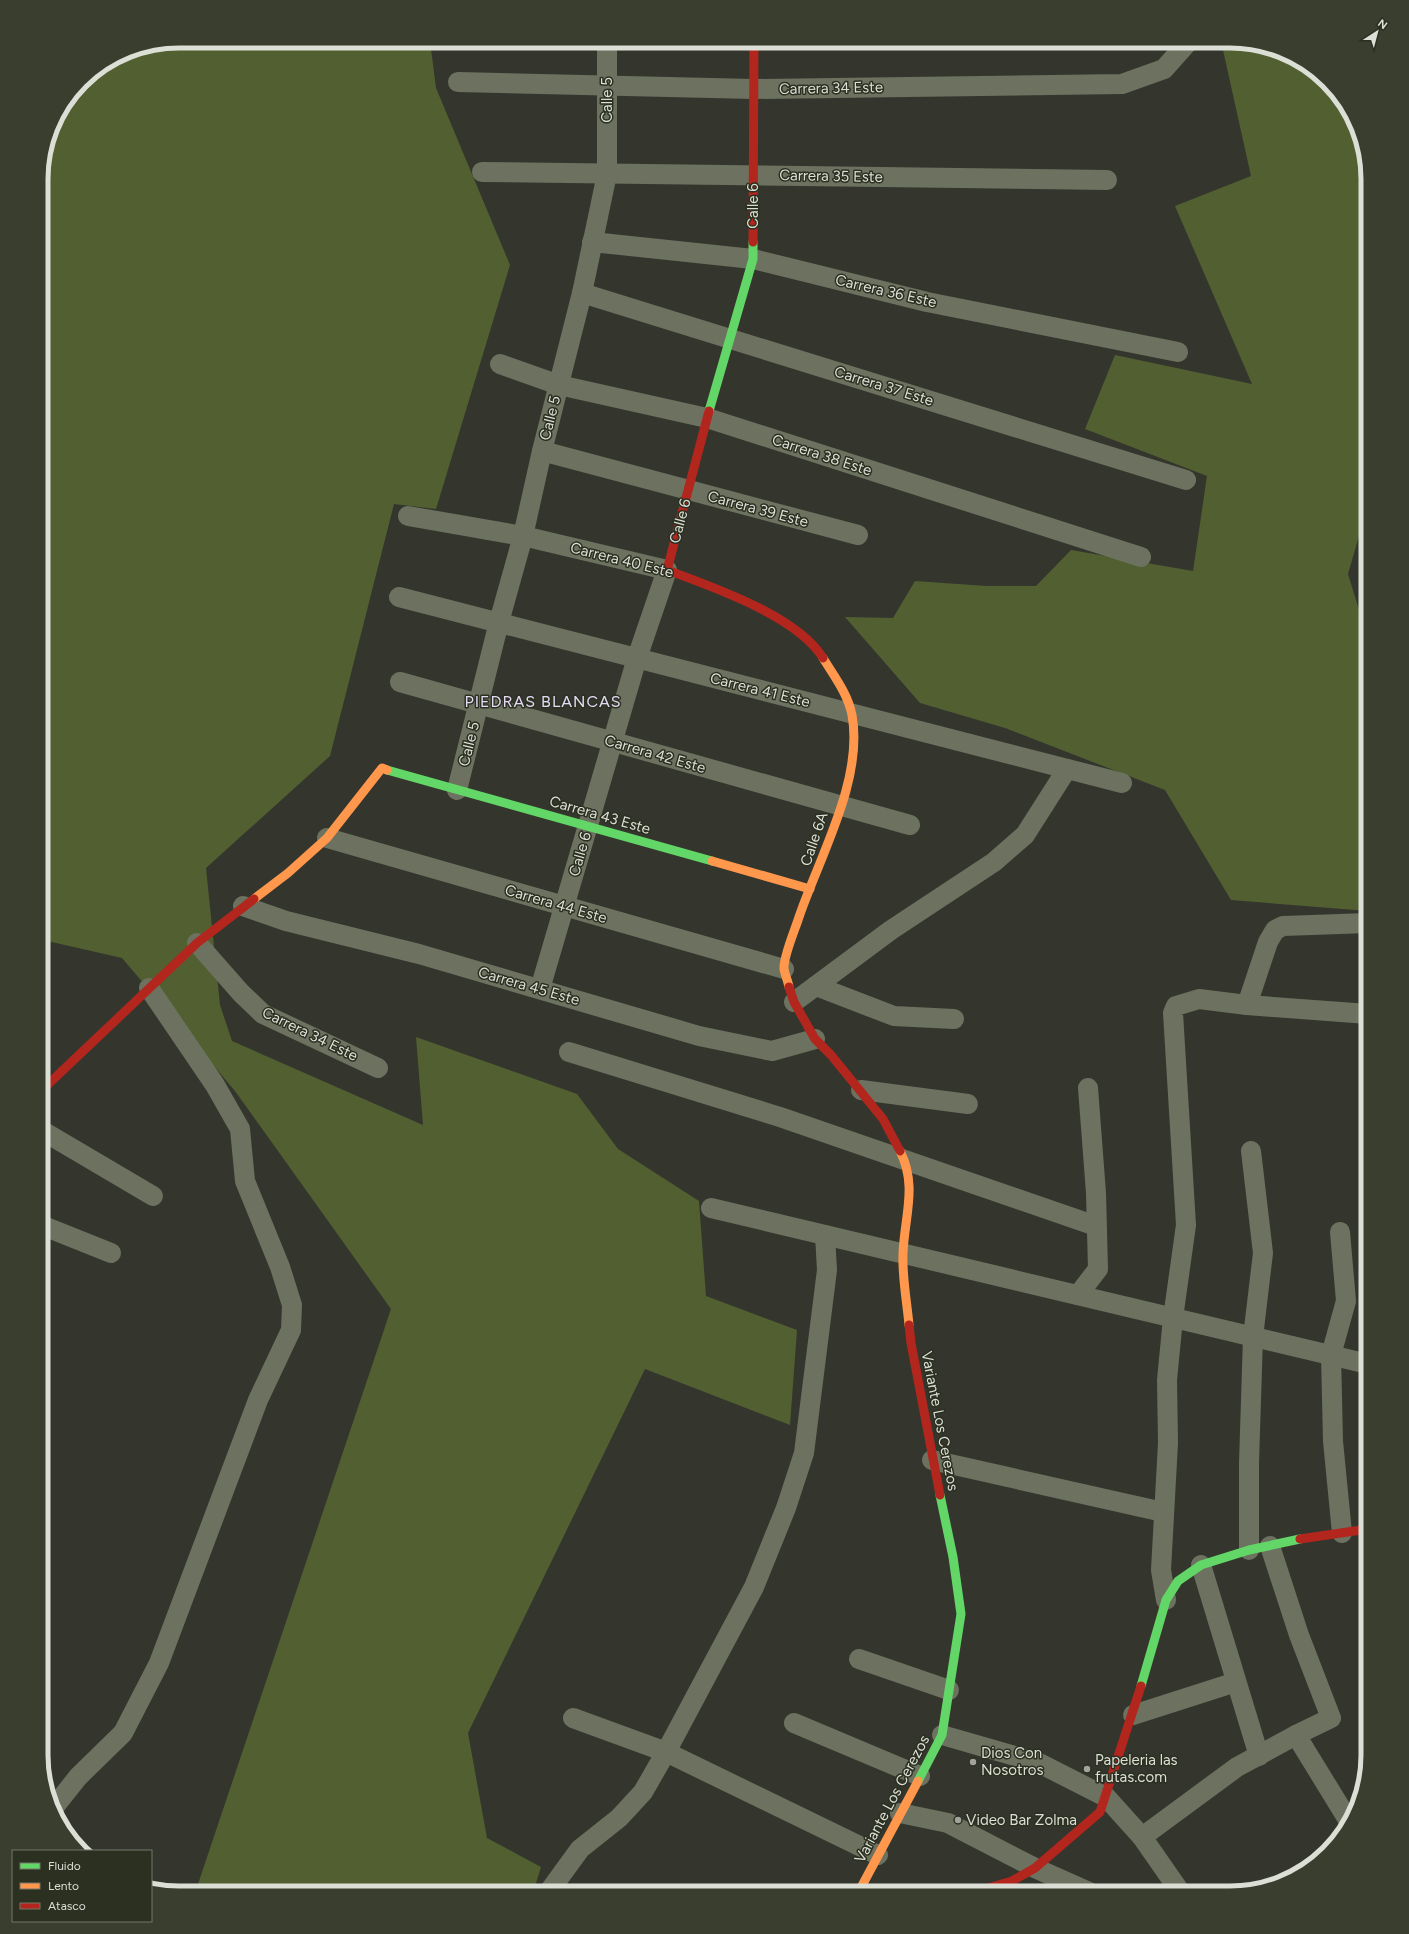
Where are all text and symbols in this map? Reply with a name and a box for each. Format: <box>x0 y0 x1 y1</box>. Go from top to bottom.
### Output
north arrow <box>1357 12 1397 52</box>
text: N <box>1375 17 1390 32</box>
street label: Calle 5 <box>598 77 616 123</box>
street label: Carrera 34 Este <box>779 78 883 98</box>
street label: Carrera 35 Este <box>779 166 883 186</box>
street label: Calle 6 <box>744 183 762 229</box>
street label: Carrera 36 Este <box>834 271 938 311</box>
street label: Carrera 37 Este <box>832 362 936 410</box>
street label: Calle 5 <box>536 394 564 442</box>
street label: Carrera 38 Este <box>770 430 874 480</box>
street label: Carrera 39 Este <box>706 487 810 531</box>
street label: Calle 6 <box>665 496 695 545</box>
street label: Carrera 40 Este <box>569 538 675 582</box>
street label: Carrera 41 Este <box>708 669 812 711</box>
district label: PIEDRAS BLANCAS <box>464 692 622 711</box>
street label: Calle 5 <box>455 720 483 768</box>
street label: Carrera 42 Este <box>602 731 708 777</box>
street label: Carrera 43 Este <box>547 792 653 838</box>
street label: Calle 6A <box>796 810 832 868</box>
street label: Calle 6 <box>565 829 595 878</box>
street label: Carrera 44 Este <box>503 881 609 927</box>
street label: Carrera 45 Este <box>476 963 582 1009</box>
street label: Carrera 34 Este <box>259 1003 361 1065</box>
street label: Variante Los Cerezos <box>918 1350 962 1492</box>
street label: Variante Los Cerezos <box>851 1732 933 1866</box>
place label: Dios Con Nosotros <box>981 1744 1043 1779</box>
place label: Papeleria las frutas.com <box>1095 1751 1178 1786</box>
marker: Dios Con Nosotros <box>968 1757 978 1767</box>
marker: Papeleria las frutas.com <box>1082 1764 1092 1774</box>
place label: Video Bar Zolma <box>966 1811 1077 1829</box>
marker: Video Bar Zolma <box>953 1815 963 1825</box>
legend <box>12 1850 152 1922</box>
text: Fluido <box>48 1859 81 1873</box>
text: Lento <box>48 1879 79 1893</box>
text: Atasco <box>48 1899 86 1913</box>

